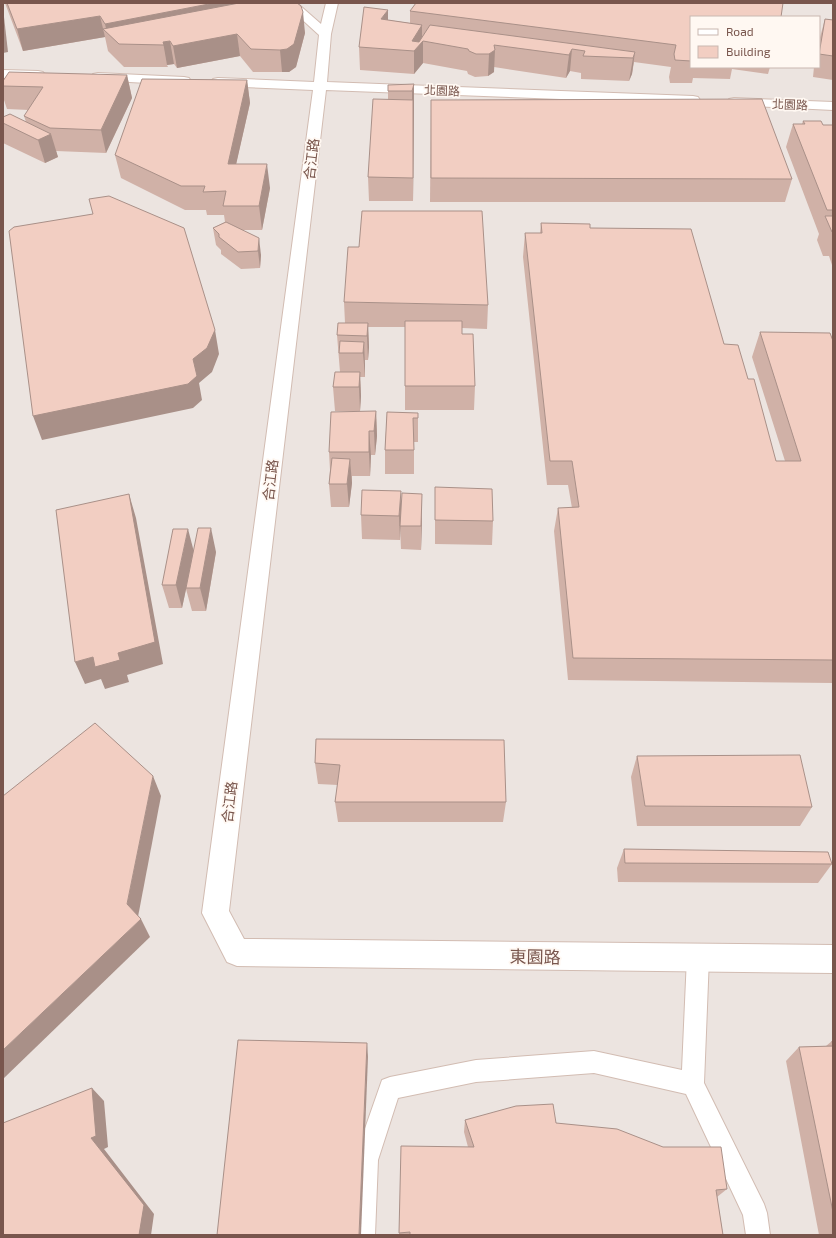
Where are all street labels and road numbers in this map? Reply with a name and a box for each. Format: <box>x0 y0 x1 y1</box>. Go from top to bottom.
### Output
street label: 北園路 <box>424 82 460 98</box>
street label: 北園路 <box>772 96 808 112</box>
street label: 合江路 <box>300 137 322 181</box>
street label: 合江路 <box>259 458 281 502</box>
street label: 合江路 <box>218 780 240 824</box>
street label: 東園路 <box>509 946 561 966</box>

